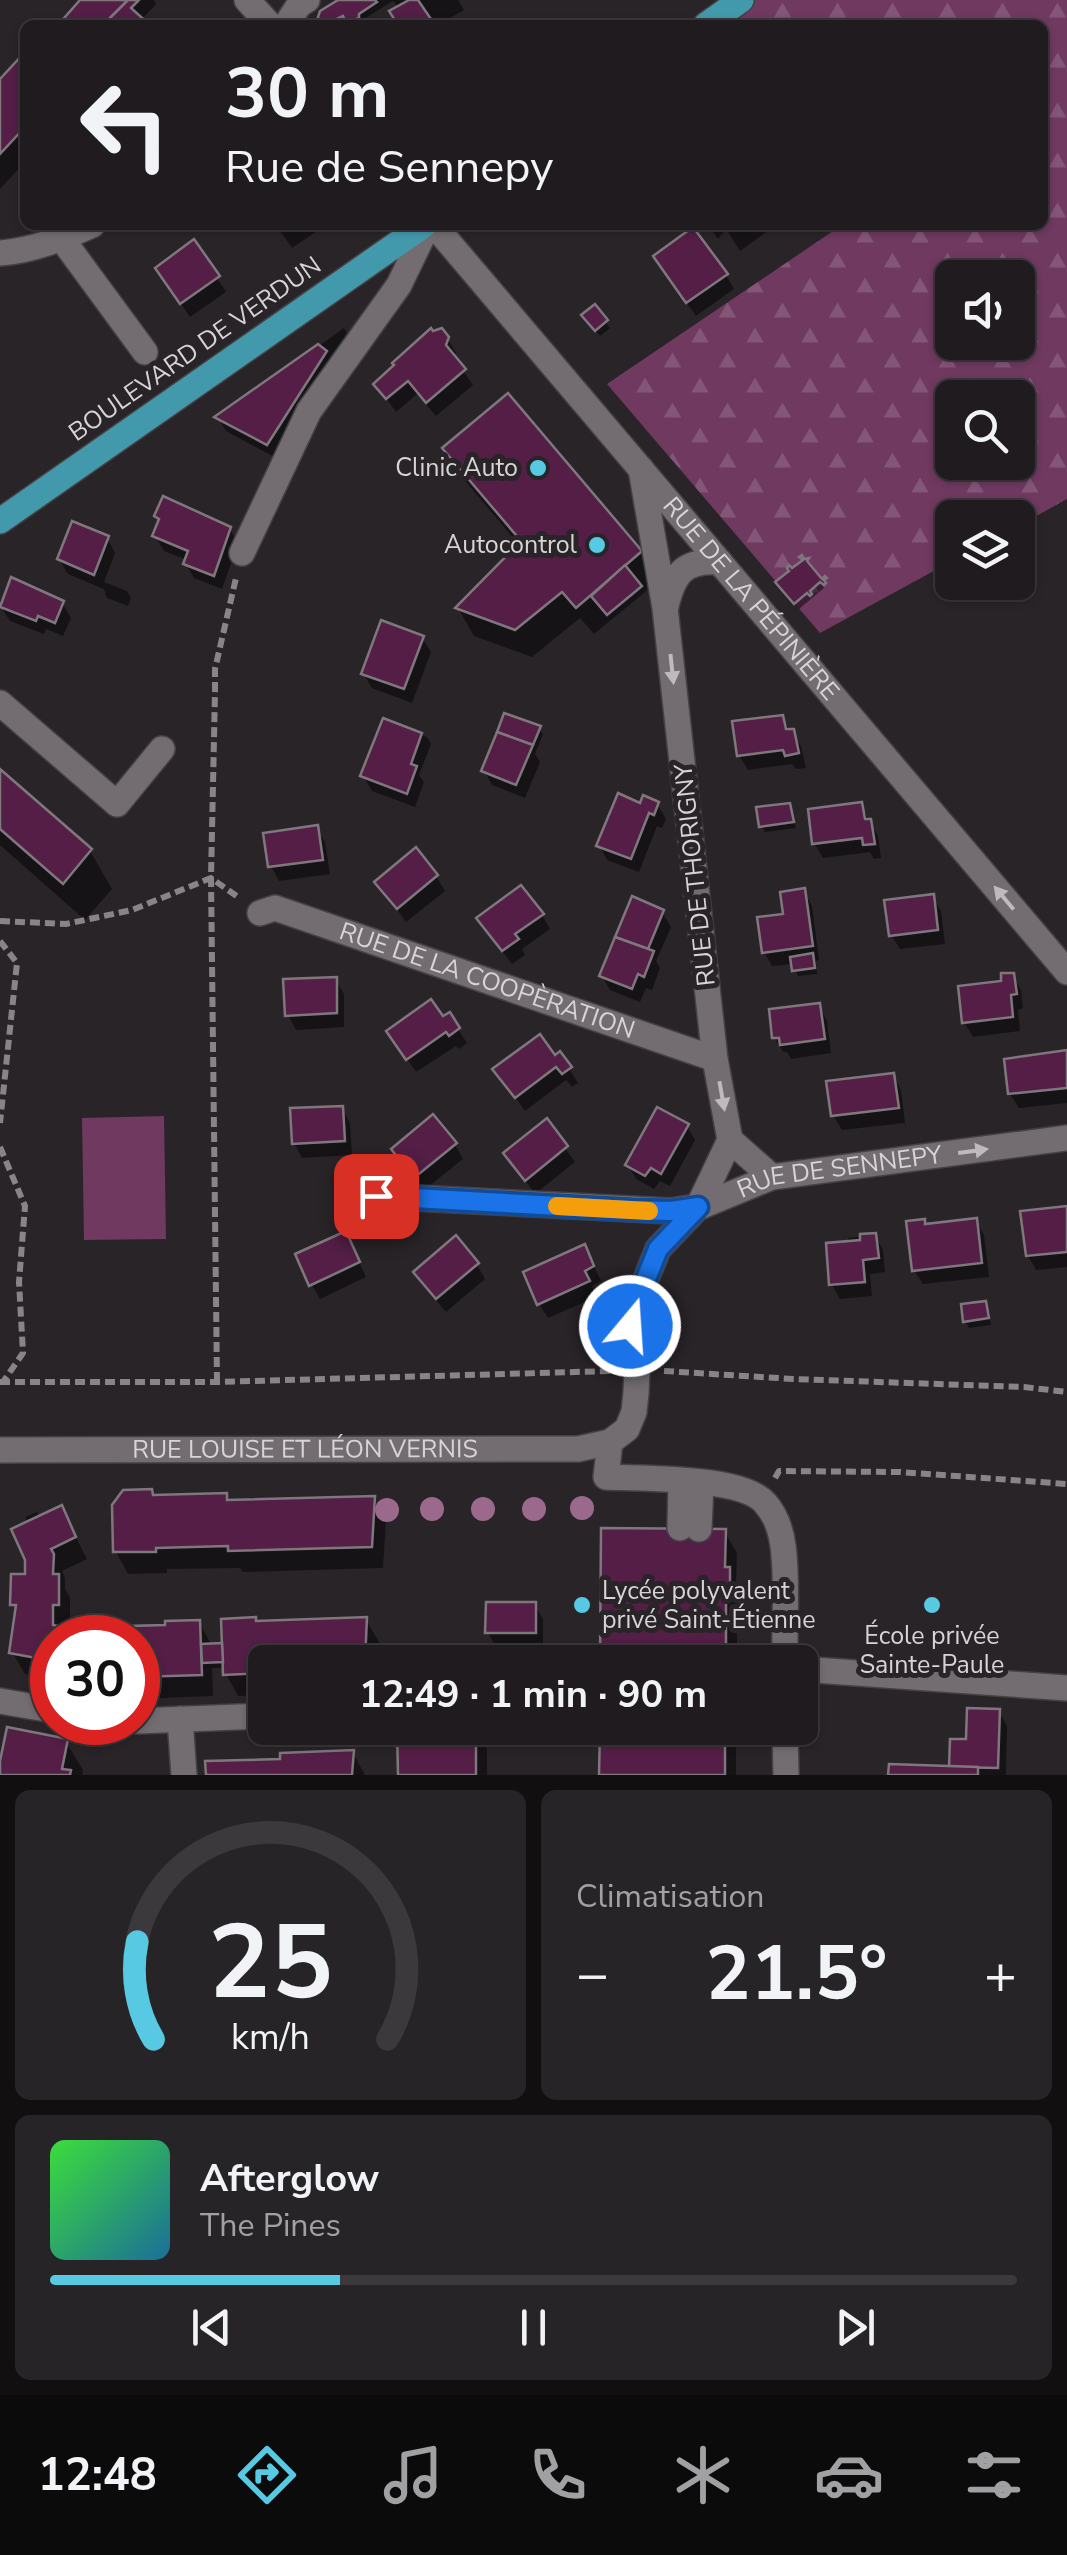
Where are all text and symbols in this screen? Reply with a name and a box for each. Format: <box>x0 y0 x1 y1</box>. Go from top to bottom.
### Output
text: 30 m <box>225 46 389 142</box>
icon: left <box>60 60 190 190</box>
text: Rue de Sennepy <box>225 137 553 198</box>
street label: BOULEVARD DE VERDUN <box>62 249 328 449</box>
map controls <box>935 260 1035 600</box>
button: sound <box>935 260 1035 360</box>
button: search <box>935 380 1035 480</box>
place label: Clinic Auto <box>395 451 518 485</box>
marker: Clinic Auto <box>527 457 549 479</box>
street label: RUE DE LA PÉPINIÈRE <box>655 490 847 708</box>
button: layers <box>935 500 1035 600</box>
place label: Autocontrol <box>444 528 578 562</box>
marker: Autocontrol <box>586 534 608 556</box>
one-way arrow <box>664 653 680 685</box>
street label: RUE DE THORIGNY <box>666 761 724 988</box>
one-way arrow <box>993 886 1015 911</box>
street label: RUE DE LA COOPÈRATION <box>335 914 639 1047</box>
one-way arrow <box>715 1081 730 1112</box>
street label: RUE DE SENNEPY <box>732 1138 945 1207</box>
one-way arrow <box>957 1142 989 1158</box>
pin <box>334 1154 419 1239</box>
icon: arrive <box>349 1169 404 1224</box>
position arrow <box>578 1274 682 1378</box>
street label: RUE LOUISE ET LÉON VERNIS <box>132 1432 478 1467</box>
place label: Lycée polyvalent privé Saint-Étienne <box>602 1574 815 1637</box>
marker: Lycée polyvalent privé Saint-Étienne <box>571 1594 593 1616</box>
marker: École privée Sainte-Paule <box>921 1594 943 1616</box>
speed limit sign: 30 <box>30 1615 160 1745</box>
place label: École privée Sainte-Paule <box>860 1619 1004 1682</box>
text: 12:49 · 1 min · 90 m <box>359 1669 707 1720</box>
text: Climatisation <box>576 1875 764 1918</box>
text: 25 <box>208 1892 333 2034</box>
text: 21.5° <box>705 1923 888 2025</box>
text: − <box>576 1937 609 2012</box>
text: + <box>984 1937 1017 2012</box>
text: km/h <box>231 2013 310 2062</box>
text: Afterglow <box>200 2153 379 2204</box>
text: The Pines <box>200 2204 341 2247</box>
icon: previous <box>184 2300 239 2355</box>
icon: pause <box>506 2300 561 2355</box>
icon: next <box>828 2300 883 2355</box>
icon: directions <box>232 2440 302 2510</box>
icon: music <box>378 2440 448 2510</box>
icon: phone <box>523 2440 593 2510</box>
icon: climate <box>668 2440 738 2510</box>
icon: car <box>814 2440 884 2510</box>
icon: filters <box>959 2440 1029 2510</box>
text: 12:48 <box>38 2445 157 2506</box>

